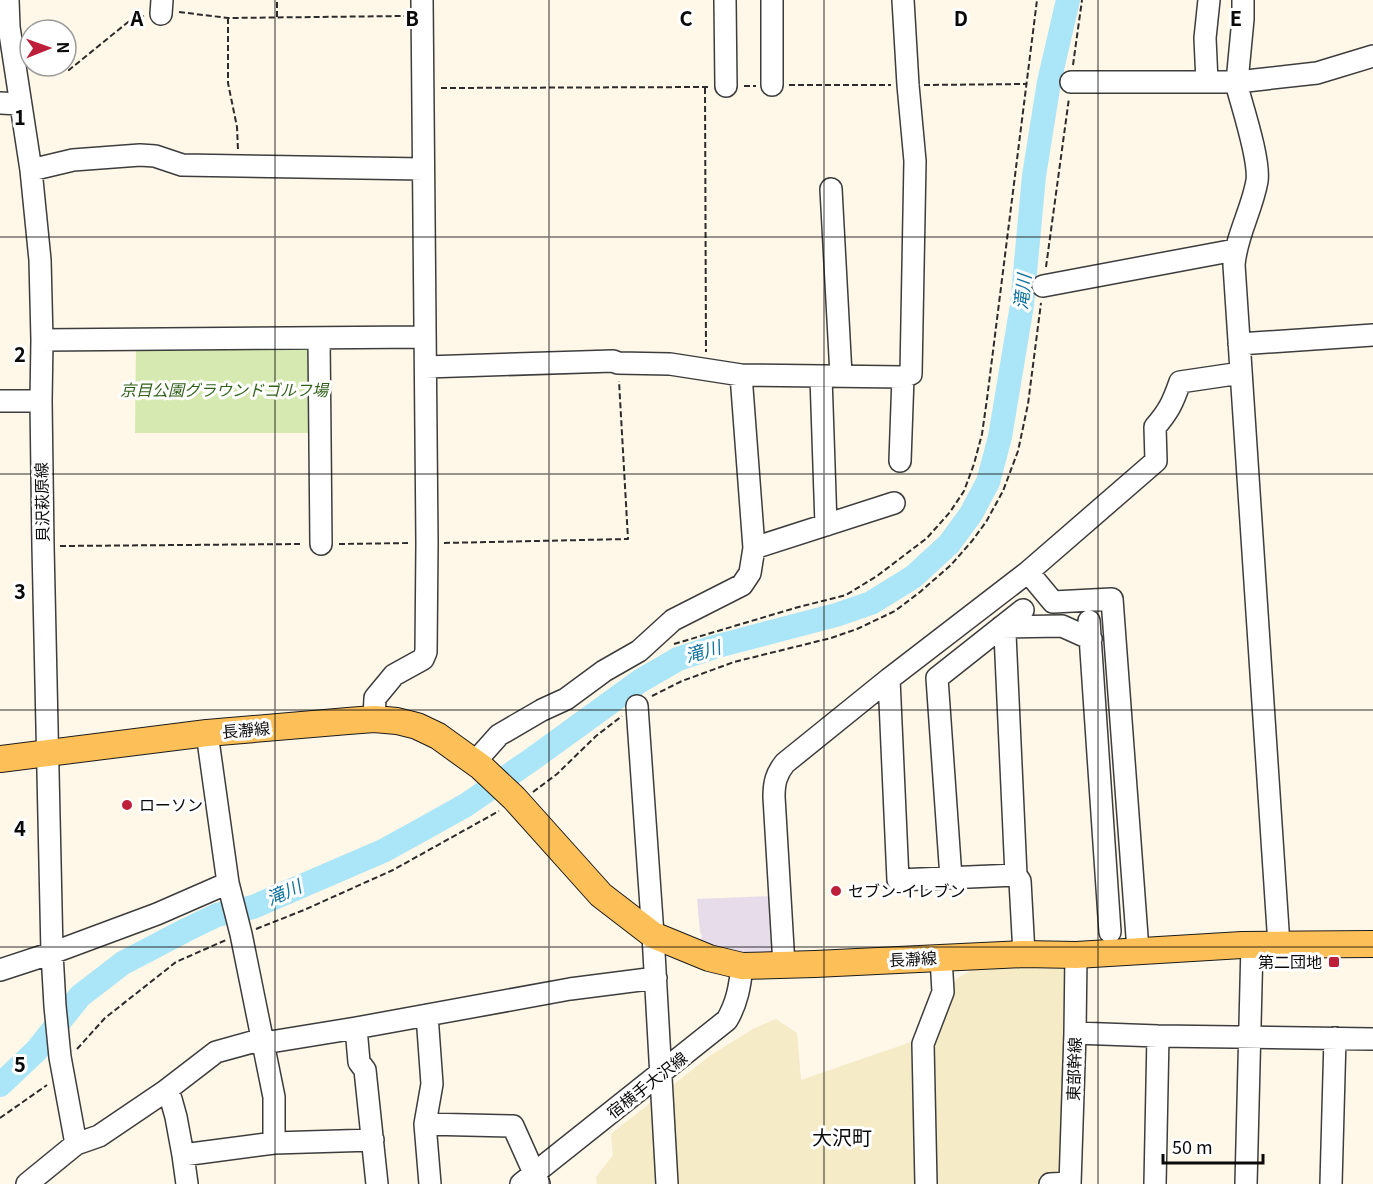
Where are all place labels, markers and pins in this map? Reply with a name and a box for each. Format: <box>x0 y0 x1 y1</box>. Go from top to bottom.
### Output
place label: ローソン <box>139 792 203 816</box>
marker: ローソン <box>120 798 134 812</box>
place label: セブン-イレブン <box>848 878 966 902</box>
marker: セブン-イレブン <box>829 884 843 898</box>
place label: 第二団地 <box>1258 949 1322 973</box>
marker: 第二団地 <box>1327 955 1341 969</box>

